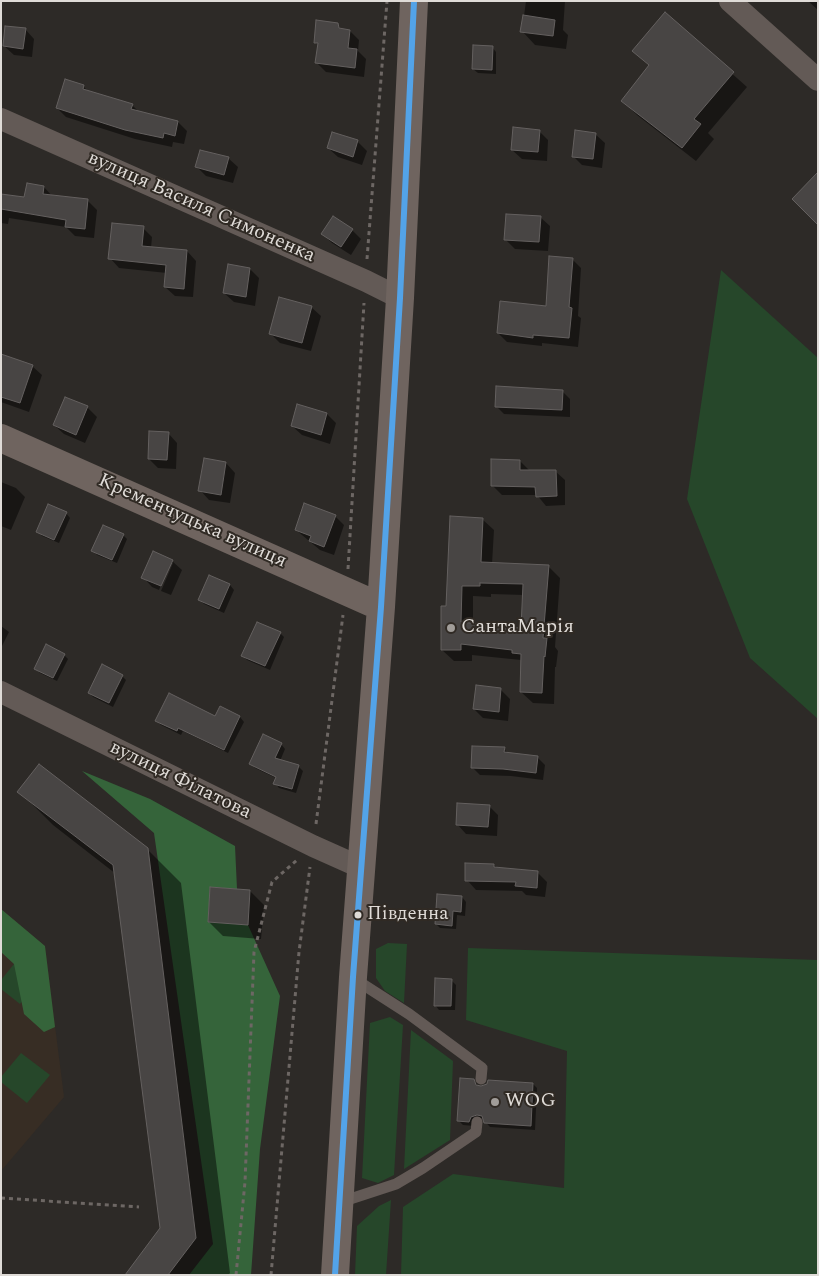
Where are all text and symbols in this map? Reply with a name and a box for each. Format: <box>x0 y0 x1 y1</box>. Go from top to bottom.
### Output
street label: вулиця Василя Симоненка <box>84 147 318 269</box>
street label: Кременчуцька вулиця <box>94 470 290 574</box>
place label: СантаМарія <box>461 616 574 640</box>
marker: СантаМарія <box>445 622 457 634</box>
street label: вулиця Філатова <box>105 736 255 826</box>
place label: Південна <box>367 904 448 926</box>
marker: Південна <box>353 910 363 920</box>
place label: WOG <box>505 1090 556 1114</box>
marker: WOG <box>489 1096 501 1108</box>

